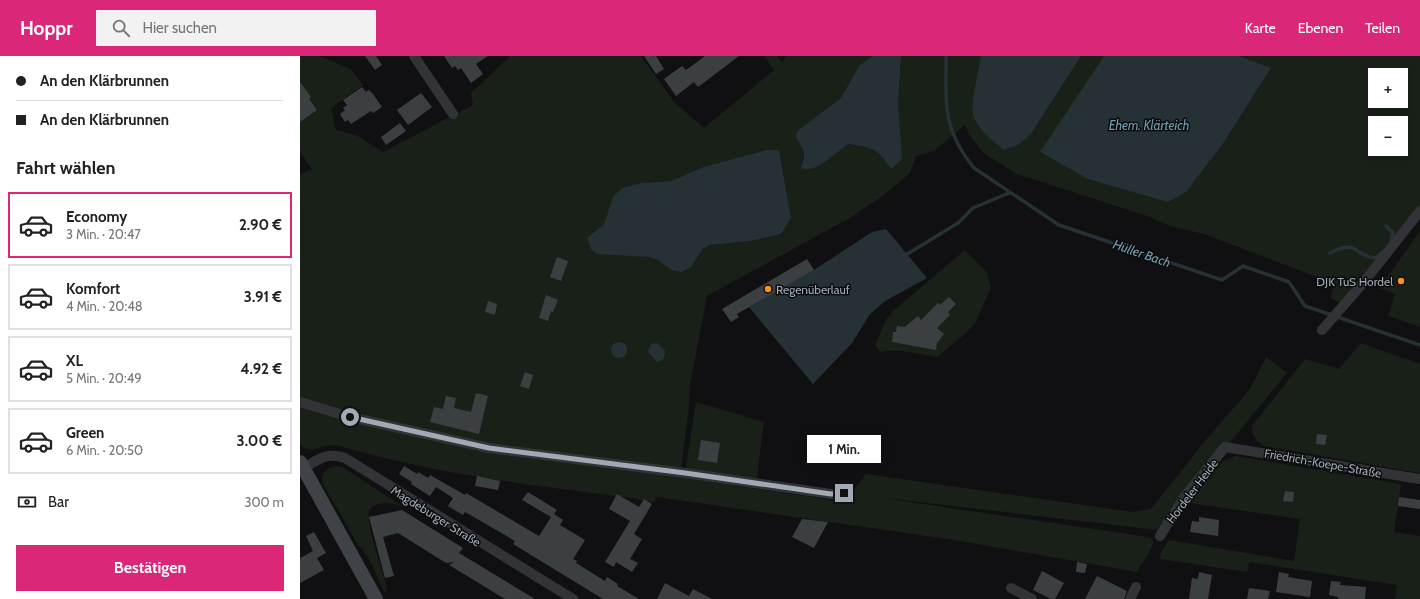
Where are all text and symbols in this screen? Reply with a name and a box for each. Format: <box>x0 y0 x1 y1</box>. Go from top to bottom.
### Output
search box <box>96 10 376 46</box>
text: Hoppr <box>20 17 72 40</box>
icon: search <box>110 17 132 39</box>
text: Hier suchen <box>142 19 217 37</box>
text: Karte <box>1245 19 1276 37</box>
text: Ebenen <box>1298 19 1343 37</box>
text: Teilen <box>1365 19 1400 37</box>
map controls <box>1368 68 1408 156</box>
button: + <box>1368 68 1408 108</box>
text: An den Klärbrunnen <box>40 72 169 90</box>
text: An den Klärbrunnen <box>40 111 169 129</box>
button: − <box>1368 116 1408 156</box>
water label: Ehem. Klärteich <box>1109 117 1189 133</box>
text: Fahrt wählen <box>16 157 116 179</box>
icon: car <box>18 207 54 243</box>
text: Economy <box>66 208 127 226</box>
text: 2.90 € <box>239 216 282 234</box>
text: 3 Min. · 20:47 <box>66 226 141 242</box>
water label: Hüller Bach <box>1111 236 1173 270</box>
place label: DJK TuS Hordel <box>1316 274 1393 289</box>
marker: DJK TuS Hordel <box>1396 276 1406 286</box>
icon: car <box>18 279 54 315</box>
text: Komfort <box>66 280 120 298</box>
place label: Regenüberlauf <box>776 282 850 297</box>
marker: Regenüberlauf <box>763 284 773 294</box>
text: 3.91 € <box>244 288 282 306</box>
text: 4 Min. · 20:48 <box>66 298 143 314</box>
icon: car <box>18 351 54 387</box>
text: XL <box>66 352 83 370</box>
text: 4.92 € <box>240 360 282 378</box>
text: 5 Min. · 20:49 <box>66 370 142 386</box>
route start <box>341 408 359 426</box>
icon: car <box>18 423 54 459</box>
text: Green <box>66 424 104 442</box>
text: 3.00 € <box>237 432 282 450</box>
callout: 1 Min. <box>807 435 881 463</box>
text: 1 Min. <box>828 441 860 457</box>
text: 6 Min. · 20:50 <box>66 442 143 458</box>
street label: Friedrich-Koepe-Straße <box>1263 445 1383 481</box>
street label: Hordeler Heide <box>1163 456 1221 526</box>
street label: Magdeburger Straße <box>388 482 484 550</box>
route end <box>835 484 853 502</box>
icon: cash <box>16 491 38 513</box>
text: Bar <box>48 493 69 511</box>
text: 300 m <box>244 494 284 510</box>
button: Bestätigen <box>16 545 284 591</box>

